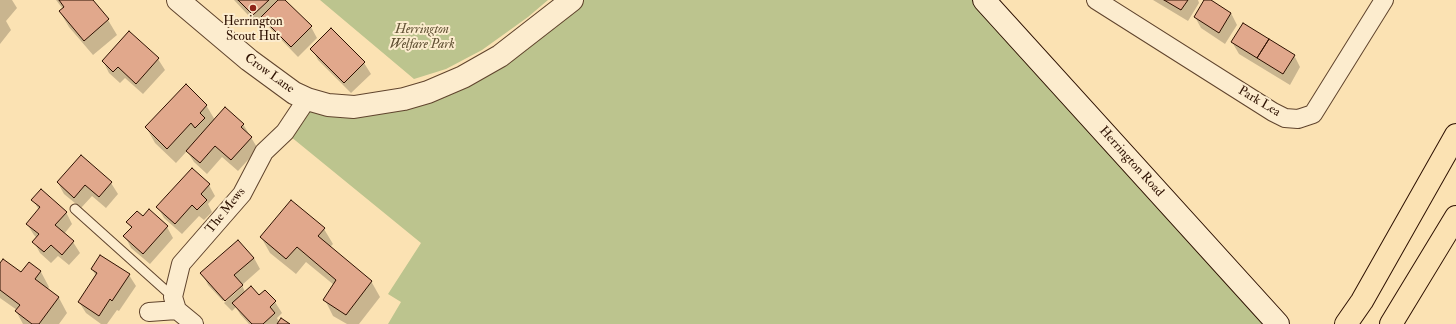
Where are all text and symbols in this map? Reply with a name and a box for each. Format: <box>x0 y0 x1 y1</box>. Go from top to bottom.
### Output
marker: Herrington Scout Hut <box>248 3 258 13</box>
place label: Herrington Scout Hut <box>223 14 283 45</box>
park label: Herrington Welfare Park <box>389 22 455 53</box>
street label: Crow Lane <box>241 51 297 97</box>
street label: Park Lea <box>1235 83 1283 121</box>
street label: Herrington Road <box>1095 124 1167 200</box>
street label: The Mews <box>203 185 249 237</box>

